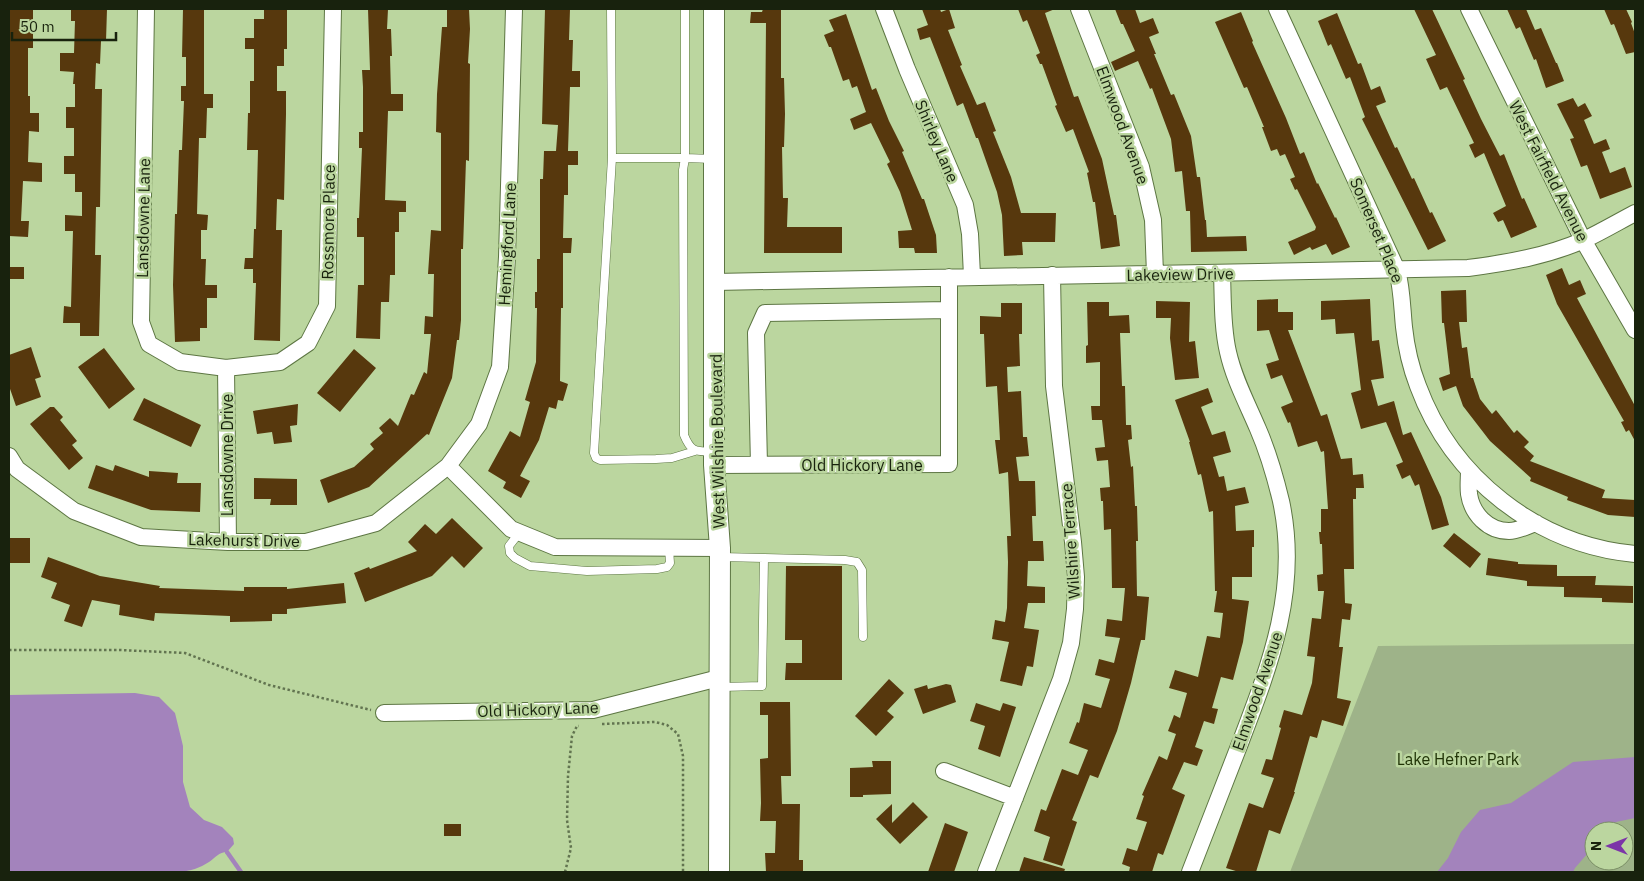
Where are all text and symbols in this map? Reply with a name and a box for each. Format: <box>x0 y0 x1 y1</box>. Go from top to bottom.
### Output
scale bar <box>12 10 116 42</box>
text: 50 m <box>20 17 55 36</box>
street label: Elmwood Avenue <box>1092 63 1154 187</box>
street label: Shirley Lane <box>911 97 963 185</box>
street label: West Fairfield Avenue <box>1505 97 1593 245</box>
street label: Lansdowne Lane <box>132 158 154 278</box>
street label: Rossmore Place <box>317 164 339 280</box>
street label: Somerset Place <box>1346 174 1408 286</box>
street label: Hemingford Lane <box>494 182 520 306</box>
street label: Lakeview Drive <box>1126 263 1234 285</box>
street label: West Wilshire Boulevard <box>705 354 729 528</box>
street label: Lansdowne Drive <box>217 393 237 516</box>
street label: Old Hickory Lane <box>801 455 923 475</box>
street label: Wilshire Terrace <box>1056 482 1084 599</box>
street label: Lakehurst Drive <box>188 529 300 551</box>
street label: Elmwood Avenue <box>1227 629 1287 753</box>
street label: Old Hickory Lane <box>477 697 599 721</box>
park label: Lake Hefner Park <box>1397 749 1520 769</box>
north arrow <box>1584 821 1634 871</box>
text: N <box>1587 841 1605 851</box>

